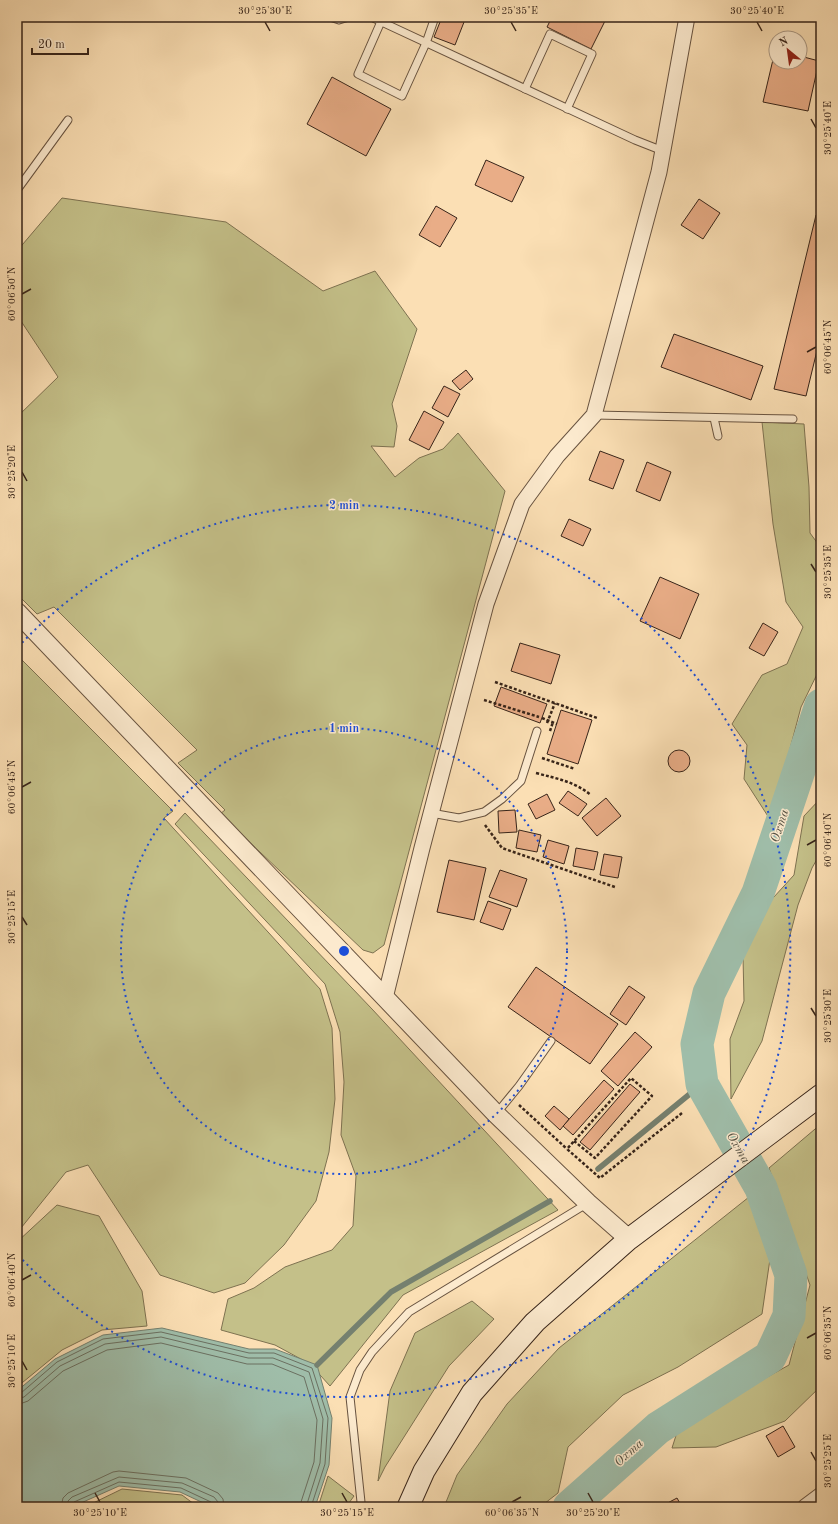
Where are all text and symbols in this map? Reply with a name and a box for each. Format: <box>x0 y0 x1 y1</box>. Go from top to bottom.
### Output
text: 30°25'30"E <box>238 6 292 16</box>
text: 30°25'35"E <box>484 6 538 16</box>
text: 30°25'40"E <box>730 6 784 16</box>
scale bar <box>32 30 88 56</box>
north arrow <box>768 30 808 70</box>
text: N <box>778 35 791 49</box>
text: 20 m <box>38 39 65 51</box>
text: 30°25'40"E <box>823 101 833 155</box>
text: 60°06'50"N <box>7 266 17 321</box>
text: 60°06'45"N <box>823 319 833 374</box>
text: 30°25'20"E <box>7 445 17 499</box>
text: 2 min <box>329 500 359 512</box>
text: 30°25'35"E <box>823 545 833 599</box>
text: 1 min <box>329 723 359 735</box>
text: 60°06'45"N <box>7 759 17 814</box>
water label: Охта <box>769 808 791 844</box>
text: 60°06'40"N <box>823 812 833 867</box>
text: 30°25'15"E <box>7 890 17 944</box>
centre of rings <box>337 944 351 958</box>
text: 30°25'30"E <box>823 989 833 1043</box>
water label: Охта <box>724 1130 752 1166</box>
text: 60°06'40"N <box>7 1252 17 1307</box>
text: 60°06'35"N <box>823 1305 833 1360</box>
text: 30°25'10"E <box>7 1334 17 1388</box>
text: 30°25'25"E <box>823 1434 833 1488</box>
water label: Охта <box>612 1437 646 1469</box>
text: 30°25'10"E <box>73 1508 127 1518</box>
text: 30°25'15"E <box>320 1508 374 1518</box>
text: 60°06'35"N <box>485 1508 540 1518</box>
text: 30°25'20"E <box>566 1508 620 1518</box>

